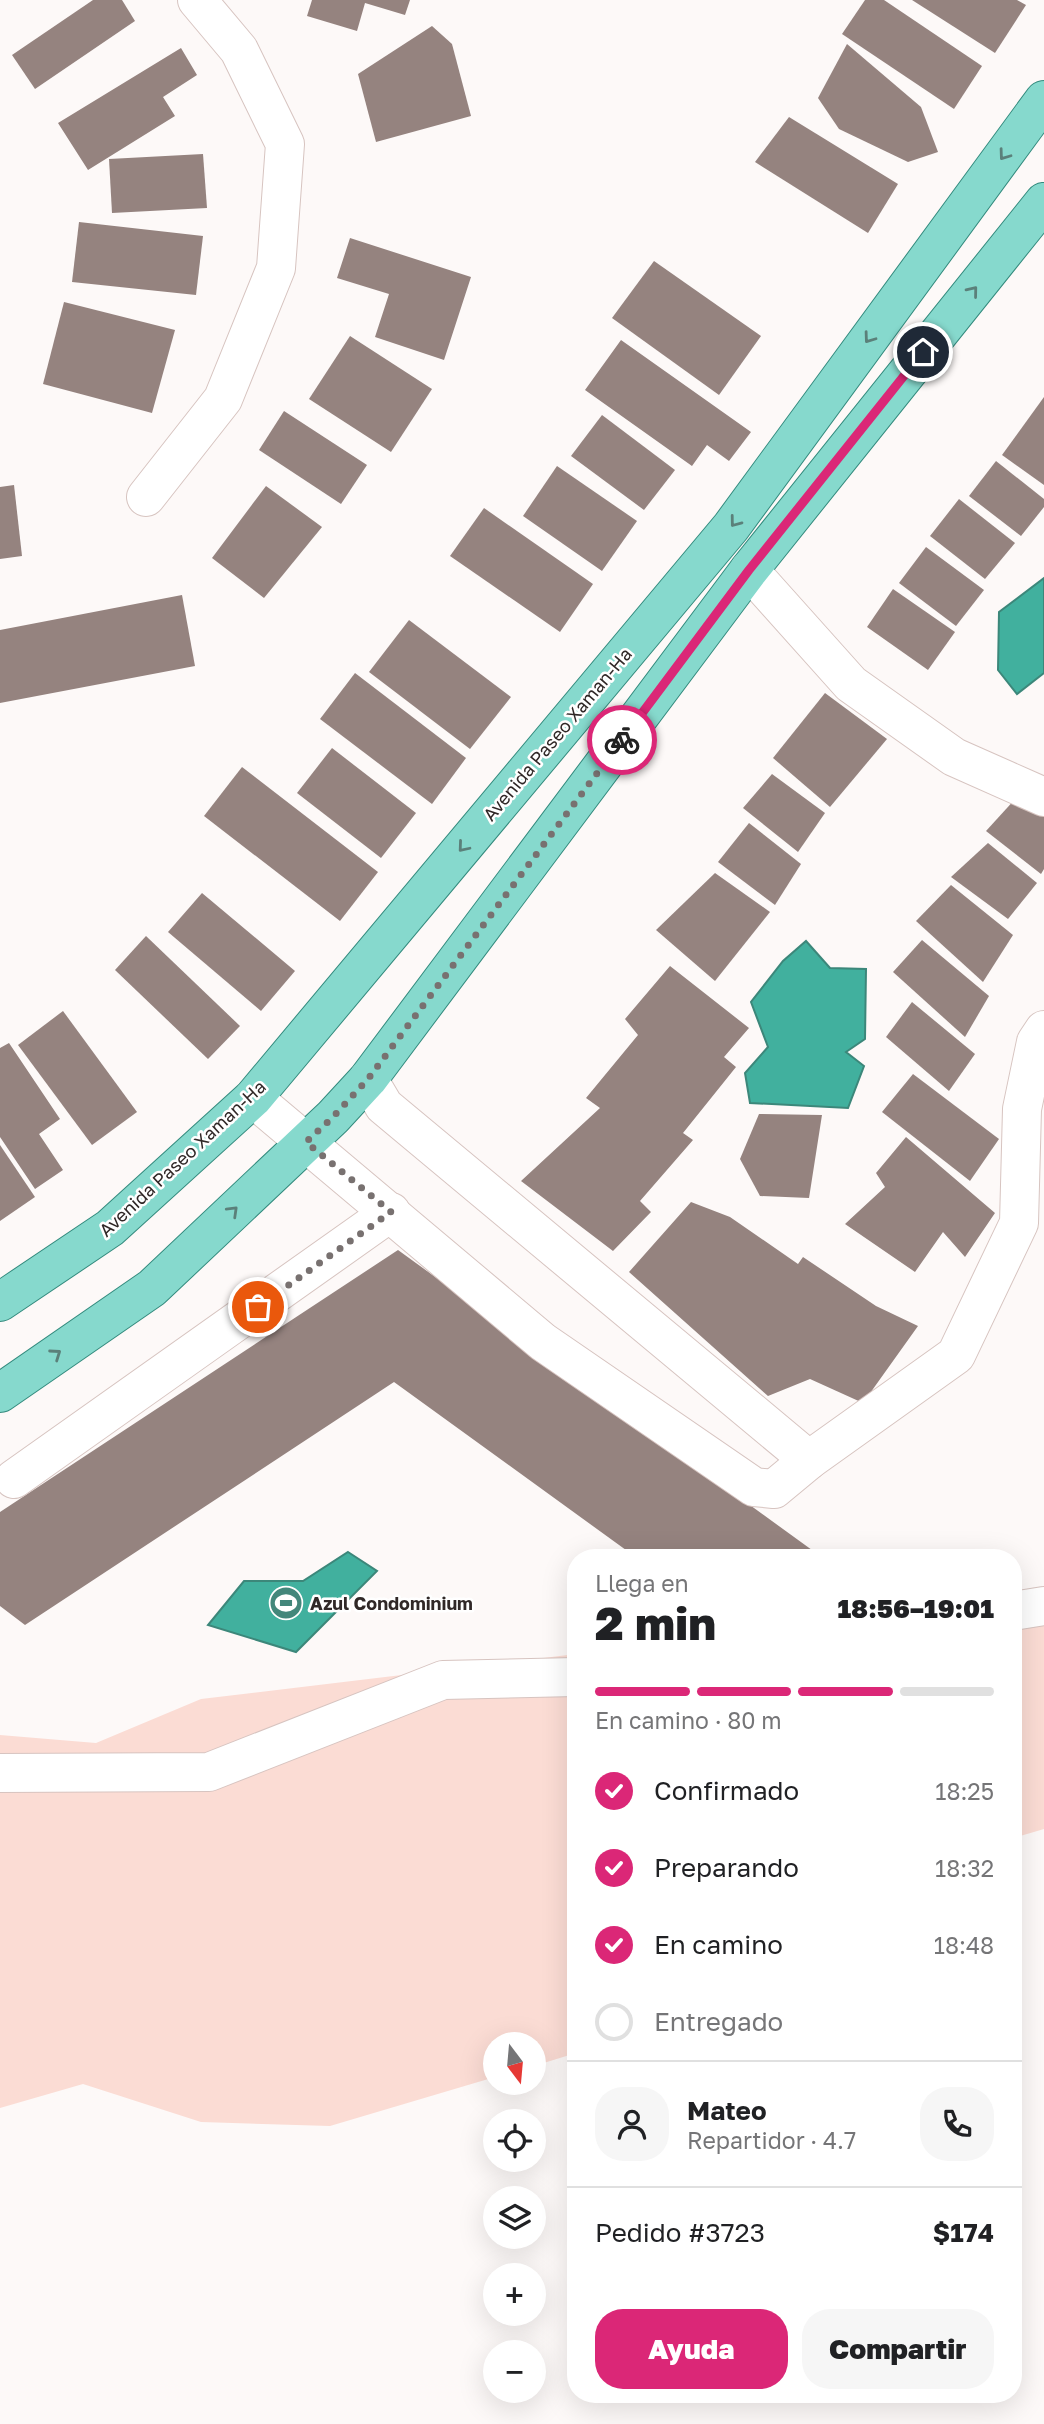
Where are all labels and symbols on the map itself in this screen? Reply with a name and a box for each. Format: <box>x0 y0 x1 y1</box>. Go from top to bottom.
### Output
one-way arrow <box>999 147 1012 160</box>
one-way arrow <box>964 286 977 298</box>
pin <box>893 322 953 382</box>
one-way arrow <box>865 331 877 343</box>
one-way arrow <box>730 514 743 527</box>
street label: Avenida Paseo Xaman-Ha <box>478 643 636 825</box>
courier <box>587 705 657 775</box>
one-way arrow <box>459 838 471 851</box>
street label: Avenida Paseo Xaman-Ha <box>94 1075 270 1241</box>
one-way arrow <box>224 1207 237 1220</box>
pin <box>228 1277 288 1337</box>
one-way arrow <box>48 1350 61 1362</box>
sports icon: Azul Condominium <box>267 1584 305 1622</box>
place label: Azul Condominium <box>310 1592 473 1614</box>
north arrow <box>483 2032 546 2095</box>

